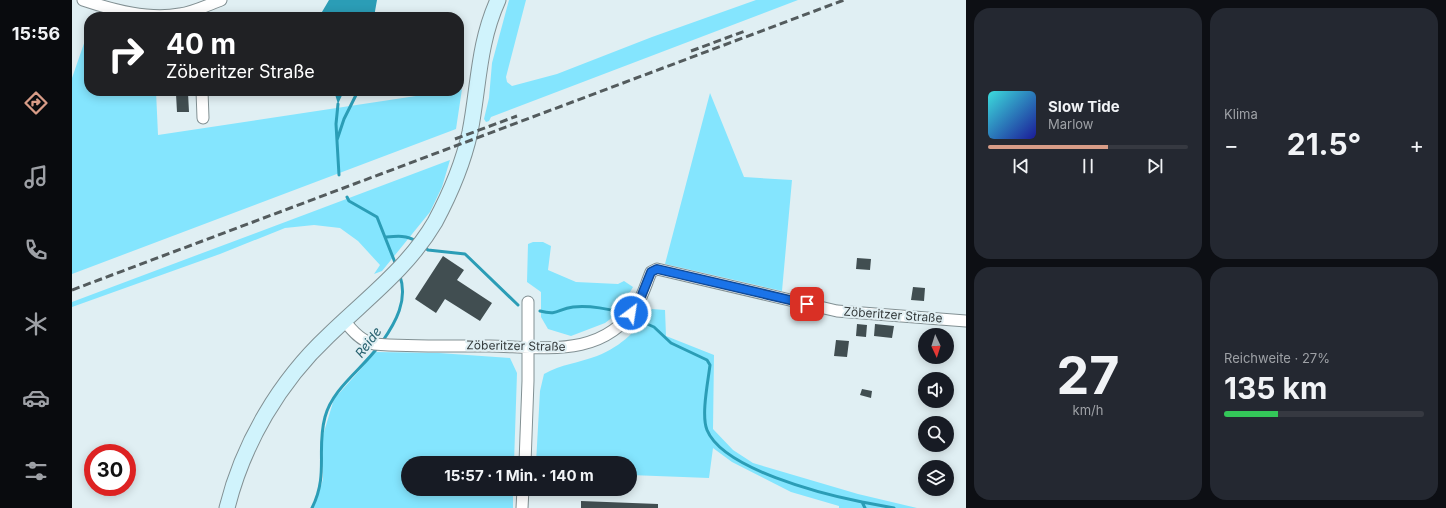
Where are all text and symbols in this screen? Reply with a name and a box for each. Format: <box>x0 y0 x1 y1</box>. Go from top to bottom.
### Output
text: 15:56 <box>12 23 60 44</box>
text: 40 m <box>166 27 236 61</box>
icon: right <box>100 28 152 80</box>
text: Zöberitzer Straße <box>166 61 315 82</box>
icon: directions <box>22 89 50 117</box>
text: Slow Tide <box>1048 97 1120 116</box>
text: Klima <box>1224 106 1258 122</box>
text: Marlow <box>1048 116 1094 132</box>
text: 21.5° <box>1287 126 1361 162</box>
text: − <box>1224 132 1239 158</box>
text: + <box>1409 132 1424 158</box>
icon: previous <box>1010 155 1032 177</box>
icon: pause <box>1077 155 1099 177</box>
icon: next <box>1144 155 1166 177</box>
icon: music <box>22 163 50 191</box>
icon: phone <box>22 236 50 264</box>
pin <box>790 287 824 321</box>
position arrow <box>610 292 652 334</box>
icon: arrive <box>796 293 818 315</box>
street label: Zöberitzer Straße <box>843 304 943 325</box>
icon: climate <box>22 310 50 338</box>
water label: Reide <box>351 324 385 360</box>
north arrow <box>918 328 954 364</box>
map controls <box>918 328 954 496</box>
street label: Zöberitzer Straße <box>466 337 566 354</box>
text: 27 <box>1057 344 1120 407</box>
text: Reichweite · 27% <box>1224 350 1330 366</box>
text: 135 km <box>1224 370 1327 406</box>
button: sound <box>918 372 954 408</box>
icon: car <box>22 384 50 412</box>
text: km/h <box>1073 402 1103 418</box>
button: search <box>918 416 954 452</box>
speed limit sign: 30 <box>84 444 136 496</box>
icon: filters <box>22 457 50 485</box>
button: layers <box>918 460 954 496</box>
text: 15:57 · 1 Min. · 140 m <box>444 466 594 485</box>

